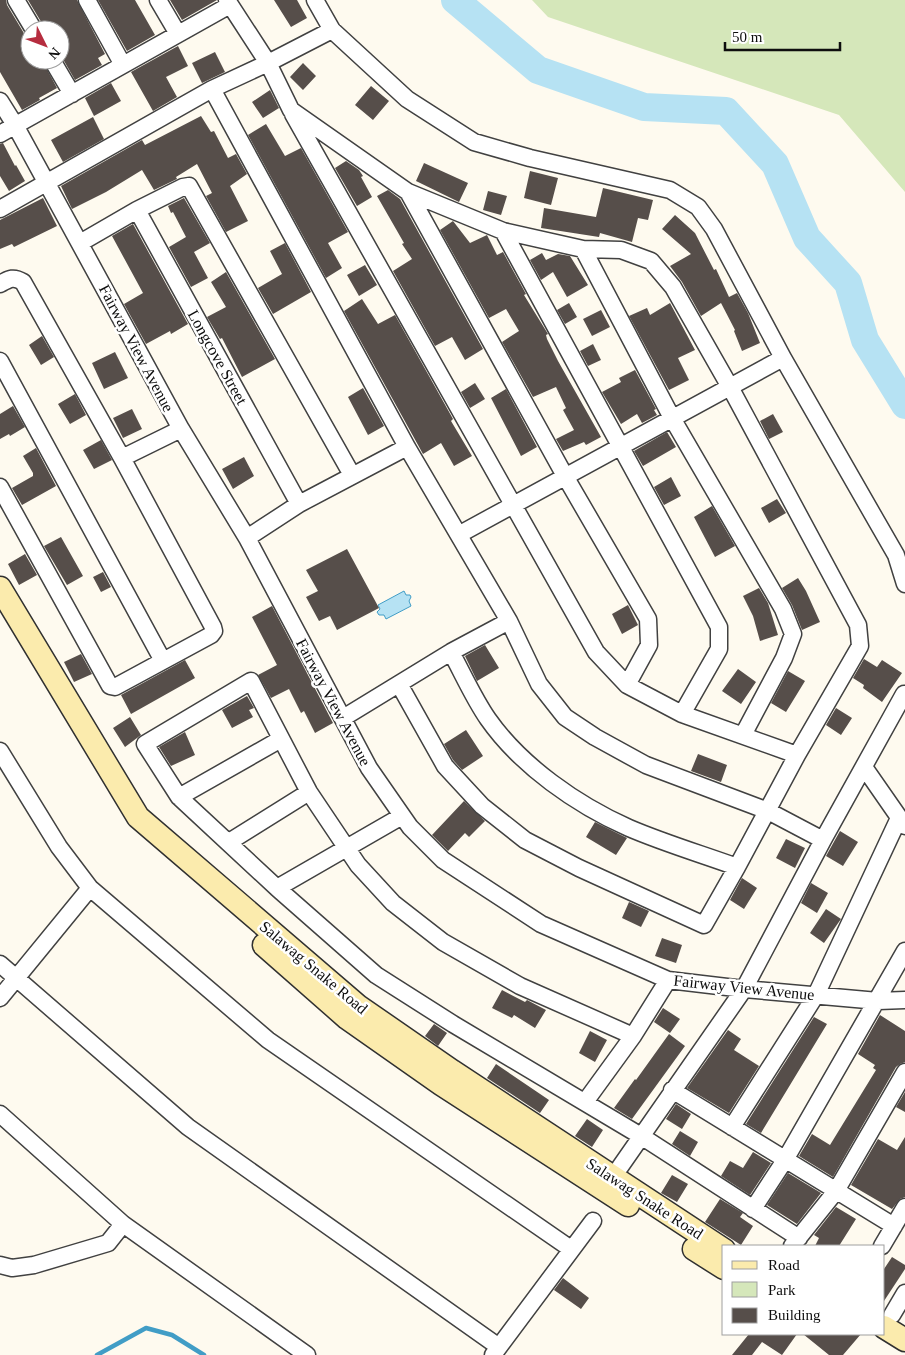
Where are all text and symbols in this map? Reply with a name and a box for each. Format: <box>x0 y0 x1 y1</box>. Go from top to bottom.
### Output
north arrow <box>20 20 70 70</box>
scale bar <box>725 20 840 52</box>
text: 50 m <box>732 29 763 45</box>
text: N <box>45 45 63 62</box>
street label: Fairway View Avenue <box>95 282 177 415</box>
street label: Longcove Street <box>184 307 251 408</box>
street label: Fairway View Avenue <box>292 636 374 769</box>
street label: Salawag Snake Road <box>256 917 371 1018</box>
street label: Fairway View Avenue <box>673 972 815 1004</box>
street label: Salawag Snake Road <box>583 1155 706 1243</box>
legend <box>722 1245 885 1335</box>
text: Road <box>768 1257 800 1273</box>
text: Park <box>768 1282 796 1298</box>
text: Building <box>768 1307 821 1323</box>

